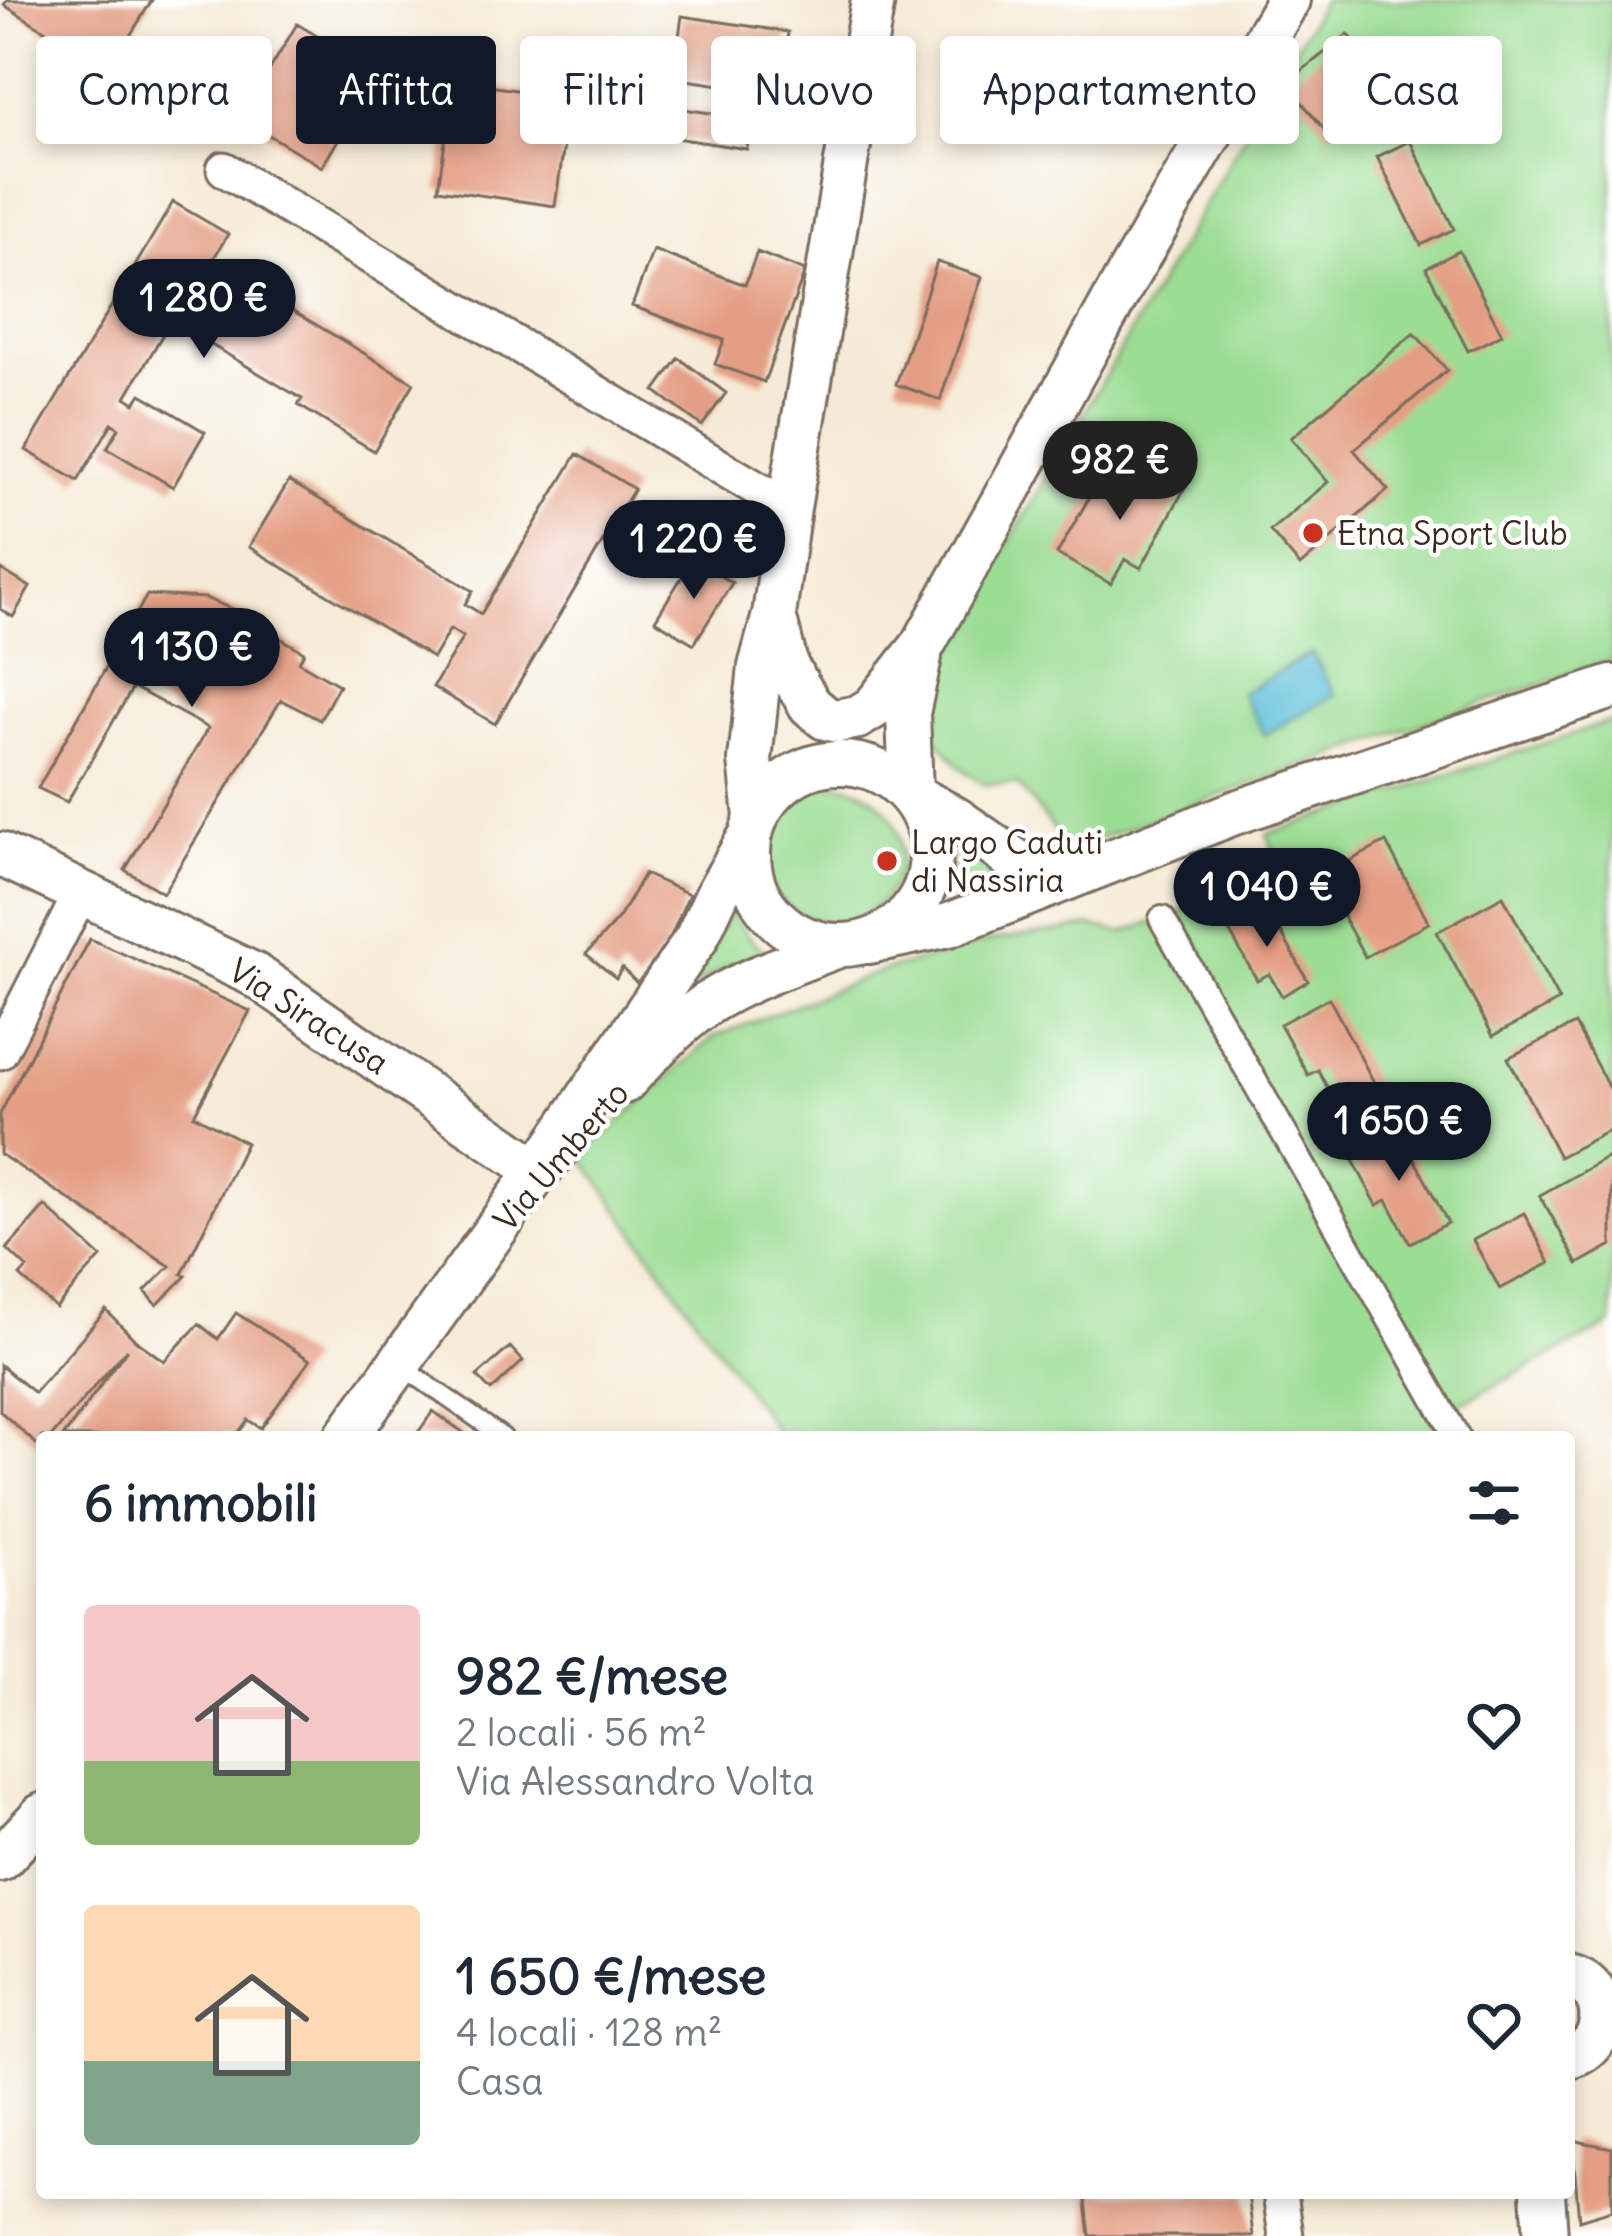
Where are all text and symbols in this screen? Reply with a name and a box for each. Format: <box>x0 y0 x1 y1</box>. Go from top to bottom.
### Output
chip: Compra <box>36 36 272 144</box>
chip: Affitta <box>296 36 496 144</box>
chip: Filtri <box>520 36 687 144</box>
chip: Nuovo <box>711 36 916 144</box>
chip: Appartamento <box>940 36 1299 144</box>
chip: Casa <box>1323 36 1502 144</box>
pin: 1 280 € <box>93 259 315 361</box>
text: 1 280 € <box>140 273 268 322</box>
pin: 982 € <box>1036 421 1204 523</box>
text: 982 € <box>1070 435 1170 484</box>
pin: 1 220 € <box>583 500 805 602</box>
place label: Etna Sport Club <box>1337 512 1568 554</box>
text: 1 220 € <box>630 514 758 563</box>
marker: Etna Sport Club <box>1300 520 1326 546</box>
pin: 1 130 € <box>81 608 303 710</box>
text: 1 130 € <box>131 622 253 671</box>
place label: Largo Caduti di Nassiria <box>911 821 1103 901</box>
marker: Largo Caduti di Nassiria <box>874 848 900 874</box>
pin: 1 040 € <box>1156 848 1378 950</box>
text: 1 040 € <box>1201 862 1334 911</box>
street label: Via Siracusa <box>221 949 397 1083</box>
street label: Via Umberto <box>484 1072 638 1240</box>
pin: 1 650 € <box>1288 1082 1510 1184</box>
text: 1 650 € <box>1334 1096 1464 1145</box>
icon: filters <box>1461 1470 1527 1536</box>
text: 6 immobili <box>84 1471 318 1535</box>
text: 982 €/mese <box>456 1644 728 1708</box>
icon: home <box>180 1653 324 1797</box>
icon: heart <box>1461 1692 1527 1758</box>
text: 2 locali · 56 m² <box>456 1708 707 1757</box>
text: Via Alessandro Volta <box>456 1757 814 1806</box>
text: 1 650 €/mese <box>456 1944 766 2008</box>
icon: home <box>180 1953 324 2097</box>
icon: heart <box>1461 1992 1527 2058</box>
text: 4 locali · 128 m² <box>456 2008 722 2057</box>
text: Casa <box>456 2057 544 2106</box>

